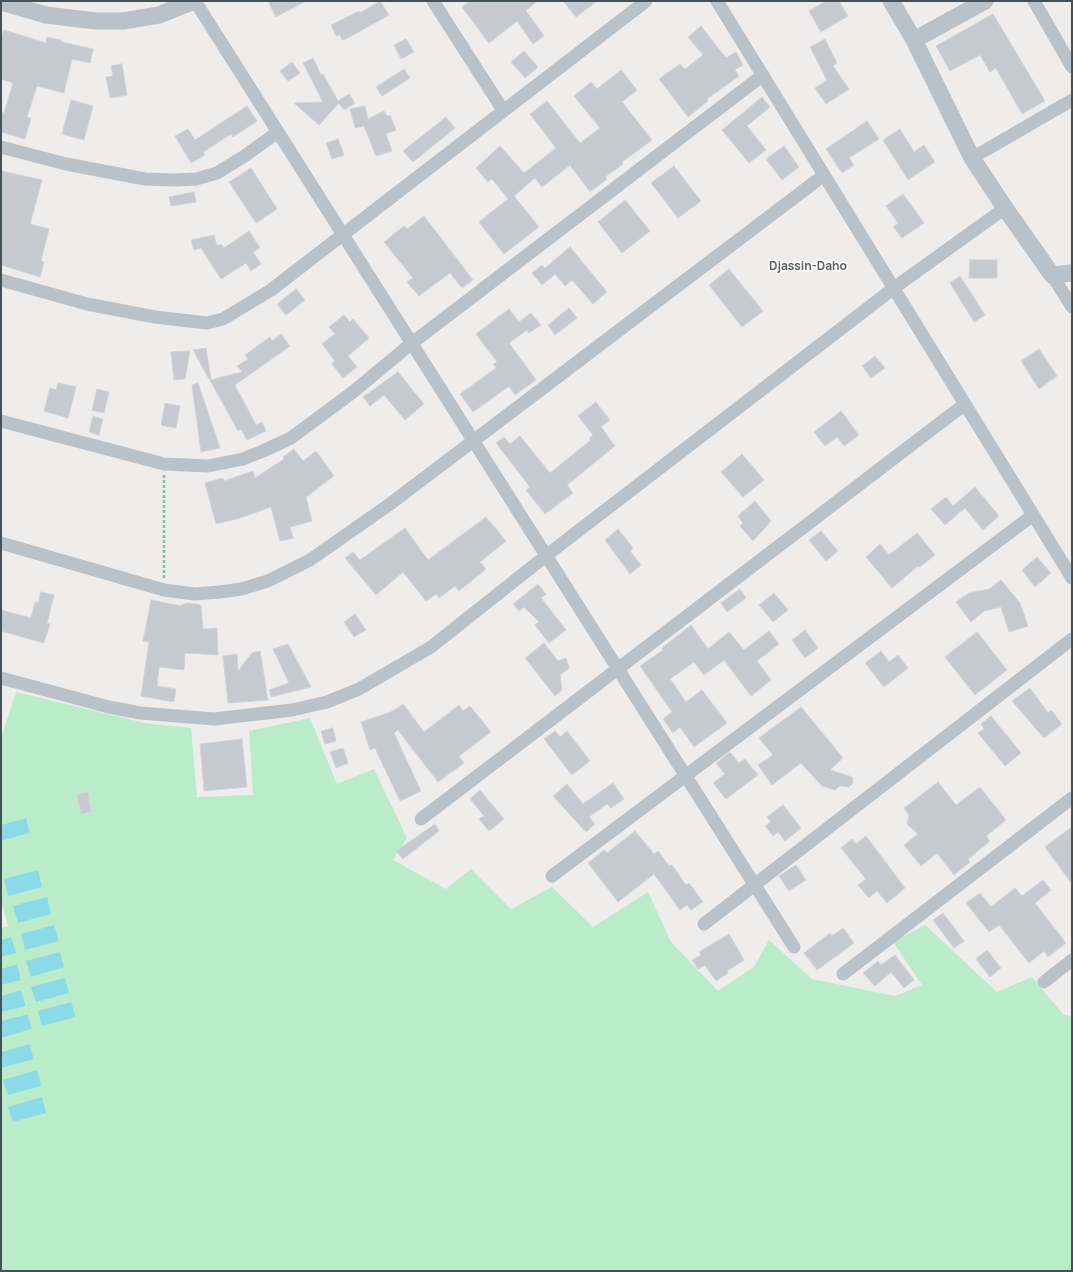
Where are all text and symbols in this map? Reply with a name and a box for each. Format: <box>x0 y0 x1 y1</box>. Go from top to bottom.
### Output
district label: Djassin-Daho <box>769 260 847 274</box>

